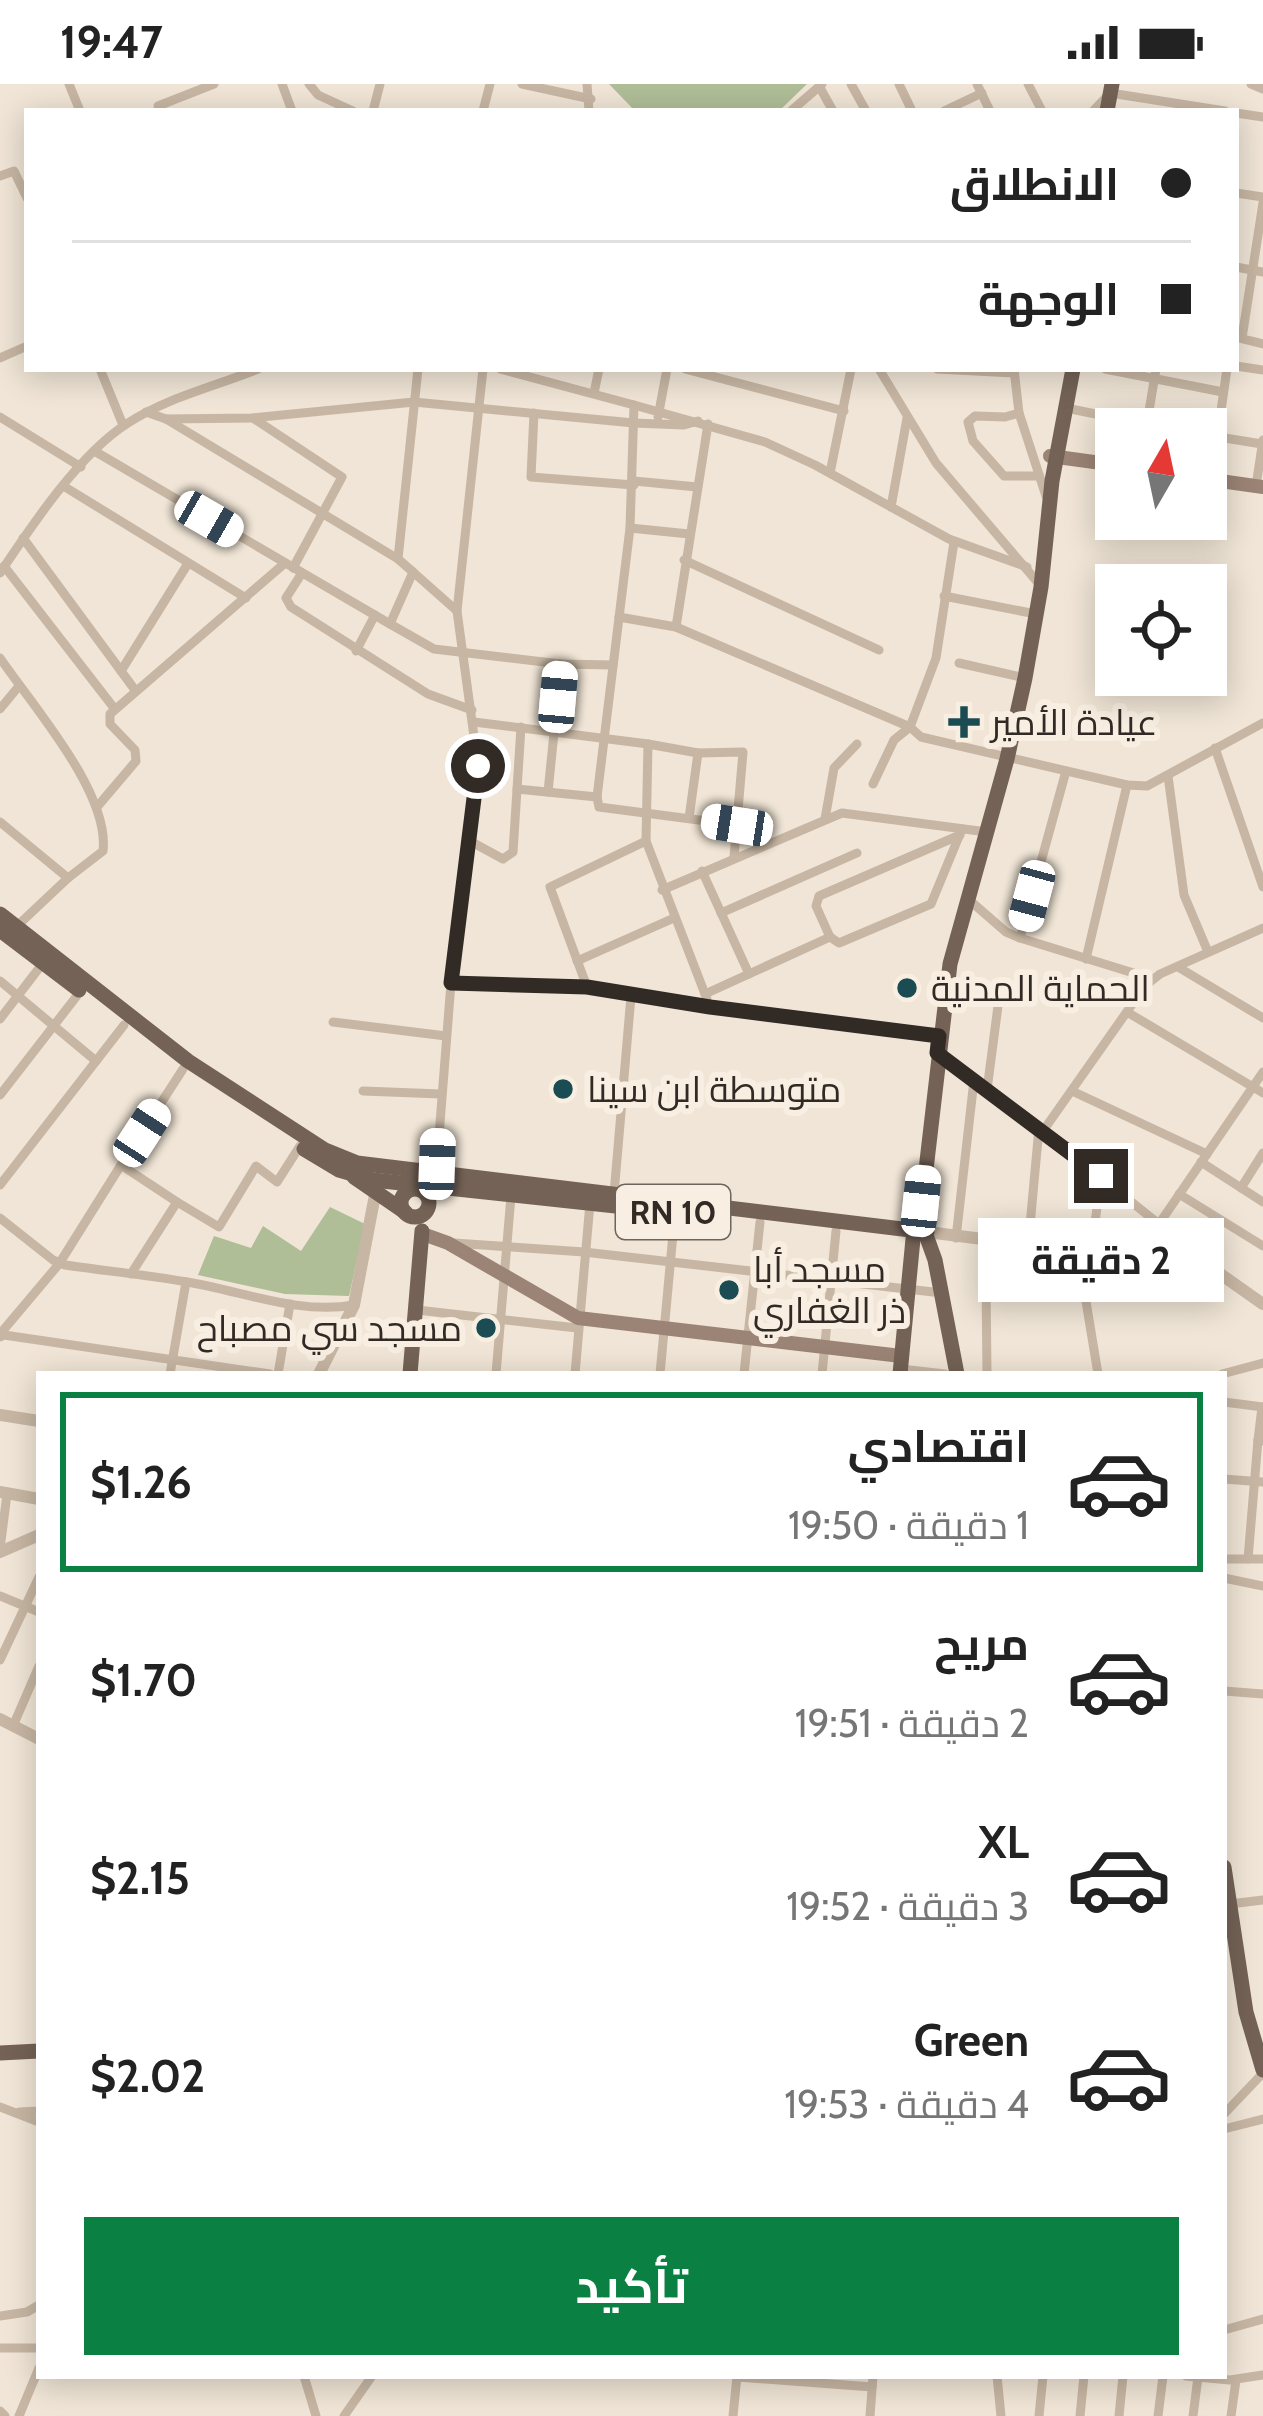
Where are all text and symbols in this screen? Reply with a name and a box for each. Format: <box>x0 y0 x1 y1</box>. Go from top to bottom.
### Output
text: 19:47 <box>60 15 163 69</box>
text: الانطلاق <box>950 157 1119 211</box>
text: الوجهة <box>978 272 1119 326</box>
north arrow <box>1095 408 1227 540</box>
map controls <box>1095 408 1227 696</box>
car <box>169 485 249 553</box>
button: locate <box>1095 564 1227 696</box>
car <box>537 660 579 734</box>
place label: عيادة الأمير <box>989 700 1157 744</box>
marker: عيادة الأمير <box>948 706 980 738</box>
route start <box>451 739 505 793</box>
car <box>699 802 775 848</box>
car <box>1005 857 1059 935</box>
place label: الحماية المدنية <box>931 966 1150 1010</box>
marker: الحماية المدنية <box>894 975 920 1001</box>
place label: متوسطة ابن سينا <box>587 1067 841 1111</box>
marker: متوسطة ابن سينا <box>550 1076 576 1102</box>
car <box>107 1093 177 1173</box>
car <box>418 1127 456 1201</box>
route end <box>1074 1149 1128 1203</box>
car <box>899 1163 943 1239</box>
road number: RN 10 <box>616 1185 730 1239</box>
callout: 2 دقيقة <box>978 1218 1224 1302</box>
text: 2 دقيقة <box>1031 1236 1171 1284</box>
place label: مسجد أبا ذر الغفاري <box>753 1247 906 1338</box>
marker: مسجد أبا ذر الغفاري <box>716 1277 742 1303</box>
place label: مسجد سي مصباح <box>197 1306 462 1355</box>
marker: مسجد سي مصباح <box>473 1315 499 1341</box>
text: اقتصادي <box>848 1419 1029 1473</box>
icon: car <box>1065 1428 1173 1536</box>
text: $1.26 <box>90 1455 192 1509</box>
text: 1 دقيقة · 19:50 <box>788 1501 1029 1549</box>
text: مريح <box>934 1617 1029 1671</box>
icon: car <box>1065 1626 1173 1734</box>
text: $1.70 <box>90 1653 197 1707</box>
text: 2 دقيقة · 19:51 <box>795 1699 1029 1747</box>
text: XL <box>978 1815 1029 1869</box>
icon: car <box>1065 1824 1173 1932</box>
text: $2.15 <box>90 1851 190 1905</box>
text: 3 دقيقة · 19:52 <box>786 1882 1029 1930</box>
text: Green <box>914 2013 1029 2067</box>
icon: car <box>1065 2022 1173 2130</box>
text: $2.02 <box>90 2049 205 2103</box>
text: 4 دقيقة · 19:53 <box>784 2080 1029 2128</box>
button: تأكيد <box>84 2217 1179 2355</box>

